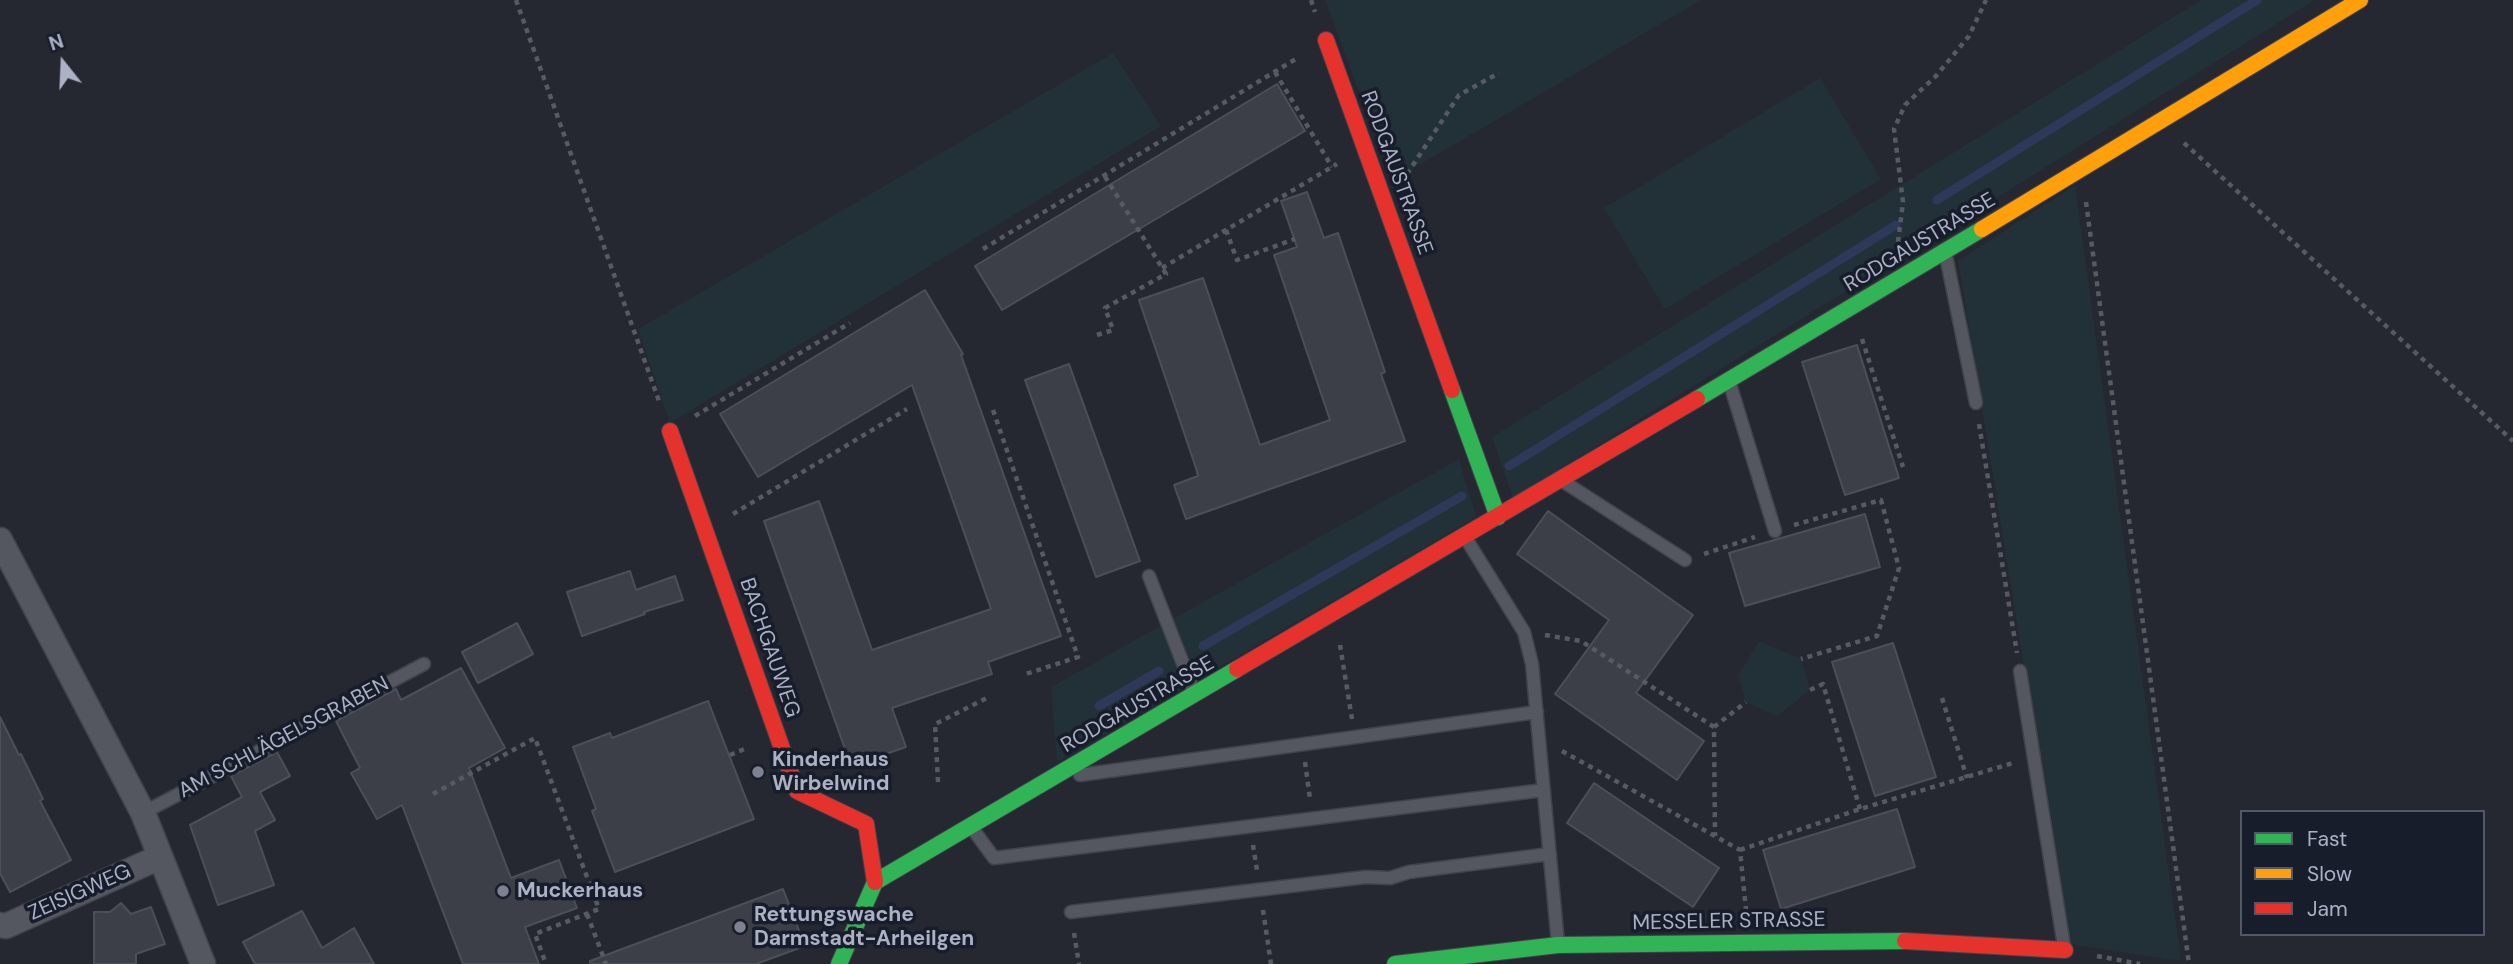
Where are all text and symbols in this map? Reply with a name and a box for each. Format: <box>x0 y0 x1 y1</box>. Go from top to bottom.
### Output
north arrow <box>28 28 98 98</box>
text: N <box>46 29 67 57</box>
street label: RODGAUSTRASSE <box>1355 88 1437 258</box>
street label: RODGAUSTRASSE <box>1840 188 2000 298</box>
street label: BACHGAUWEG <box>733 575 805 721</box>
street label: RODGAUSTRASSE <box>1057 651 1219 759</box>
street label: AM SCHLÄGELSGRABEN <box>174 672 394 804</box>
place label: Kinderhaus Wirbelwind <box>772 747 889 797</box>
marker: Kinderhaus Wirbelwind <box>750 764 766 780</box>
legend <box>2240 810 2485 936</box>
text: Fast <box>2307 825 2347 853</box>
street label: ZEISIGWEG <box>25 859 135 927</box>
text: Slow <box>2307 860 2352 888</box>
place label: Muckerhaus <box>517 878 643 904</box>
marker: Muckerhaus <box>495 883 511 899</box>
text: Jam <box>2307 895 2348 923</box>
place label: Rettungswache Darmstadt-Arheilgen <box>754 902 974 952</box>
street label: MESSELER STRASSE <box>1632 908 1826 936</box>
marker: Rettungswache Darmstadt-Arheilgen <box>732 919 748 935</box>

